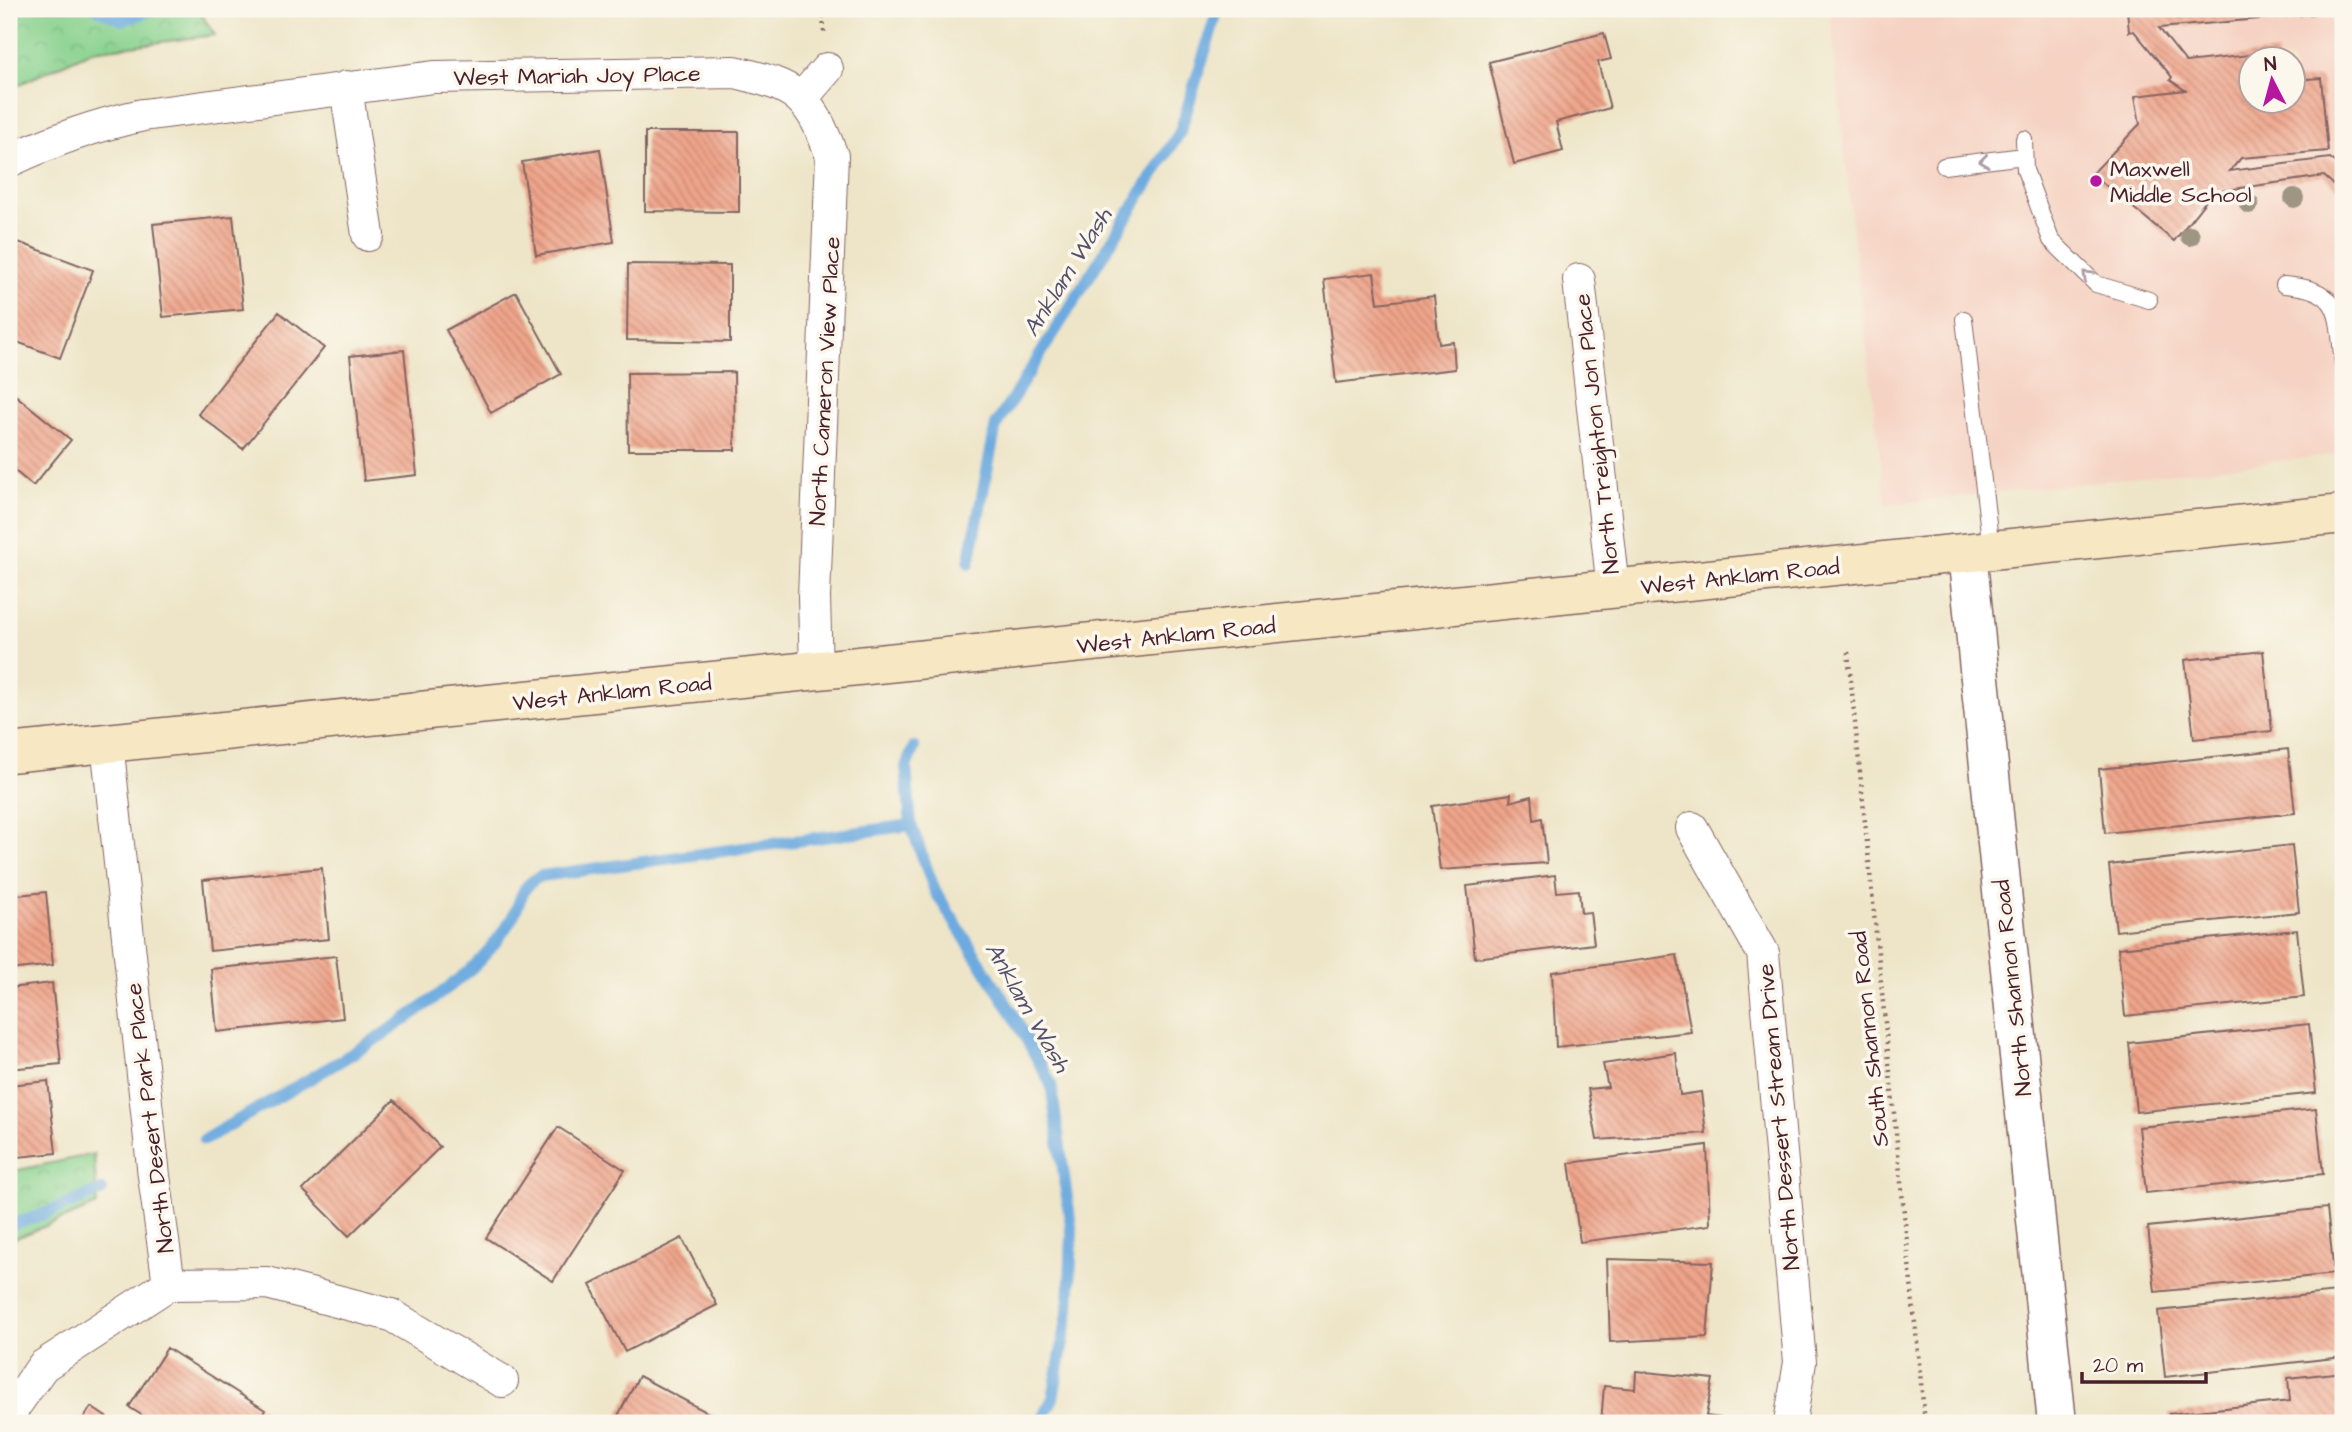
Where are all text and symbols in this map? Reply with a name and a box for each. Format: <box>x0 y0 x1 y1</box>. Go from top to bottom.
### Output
north arrow <box>2236 46 2306 116</box>
text: N <box>2263 51 2278 79</box>
street label: West Mariah Joy Place <box>453 58 701 95</box>
one-way arrow <box>1978 153 1990 168</box>
place label: Maxwell Middle School <box>2110 153 2252 211</box>
marker: Maxwell Middle School <box>2088 173 2104 189</box>
water label: Anklam Wash <box>1015 201 1121 343</box>
street label: North Cameron View Place <box>801 236 849 527</box>
one-way arrow <box>2082 270 2095 283</box>
street label: North Treighton Jon Place <box>1566 292 1629 576</box>
street label: West Anklam Road <box>1639 551 1841 603</box>
street label: West Anklam Road <box>1075 610 1277 662</box>
street label: West Anklam Road <box>511 667 713 719</box>
street label: North Shannon Road <box>1986 878 2040 1098</box>
street label: South Shannon Road <box>1843 929 1897 1148</box>
water label: Anklam Wash <box>976 936 1079 1080</box>
street label: North Dessert Stream Drive <box>1750 962 1808 1271</box>
street label: North Desert Park Place <box>118 981 182 1255</box>
scale bar <box>2082 1341 2207 1385</box>
text: 20 m <box>2093 1351 2144 1380</box>

